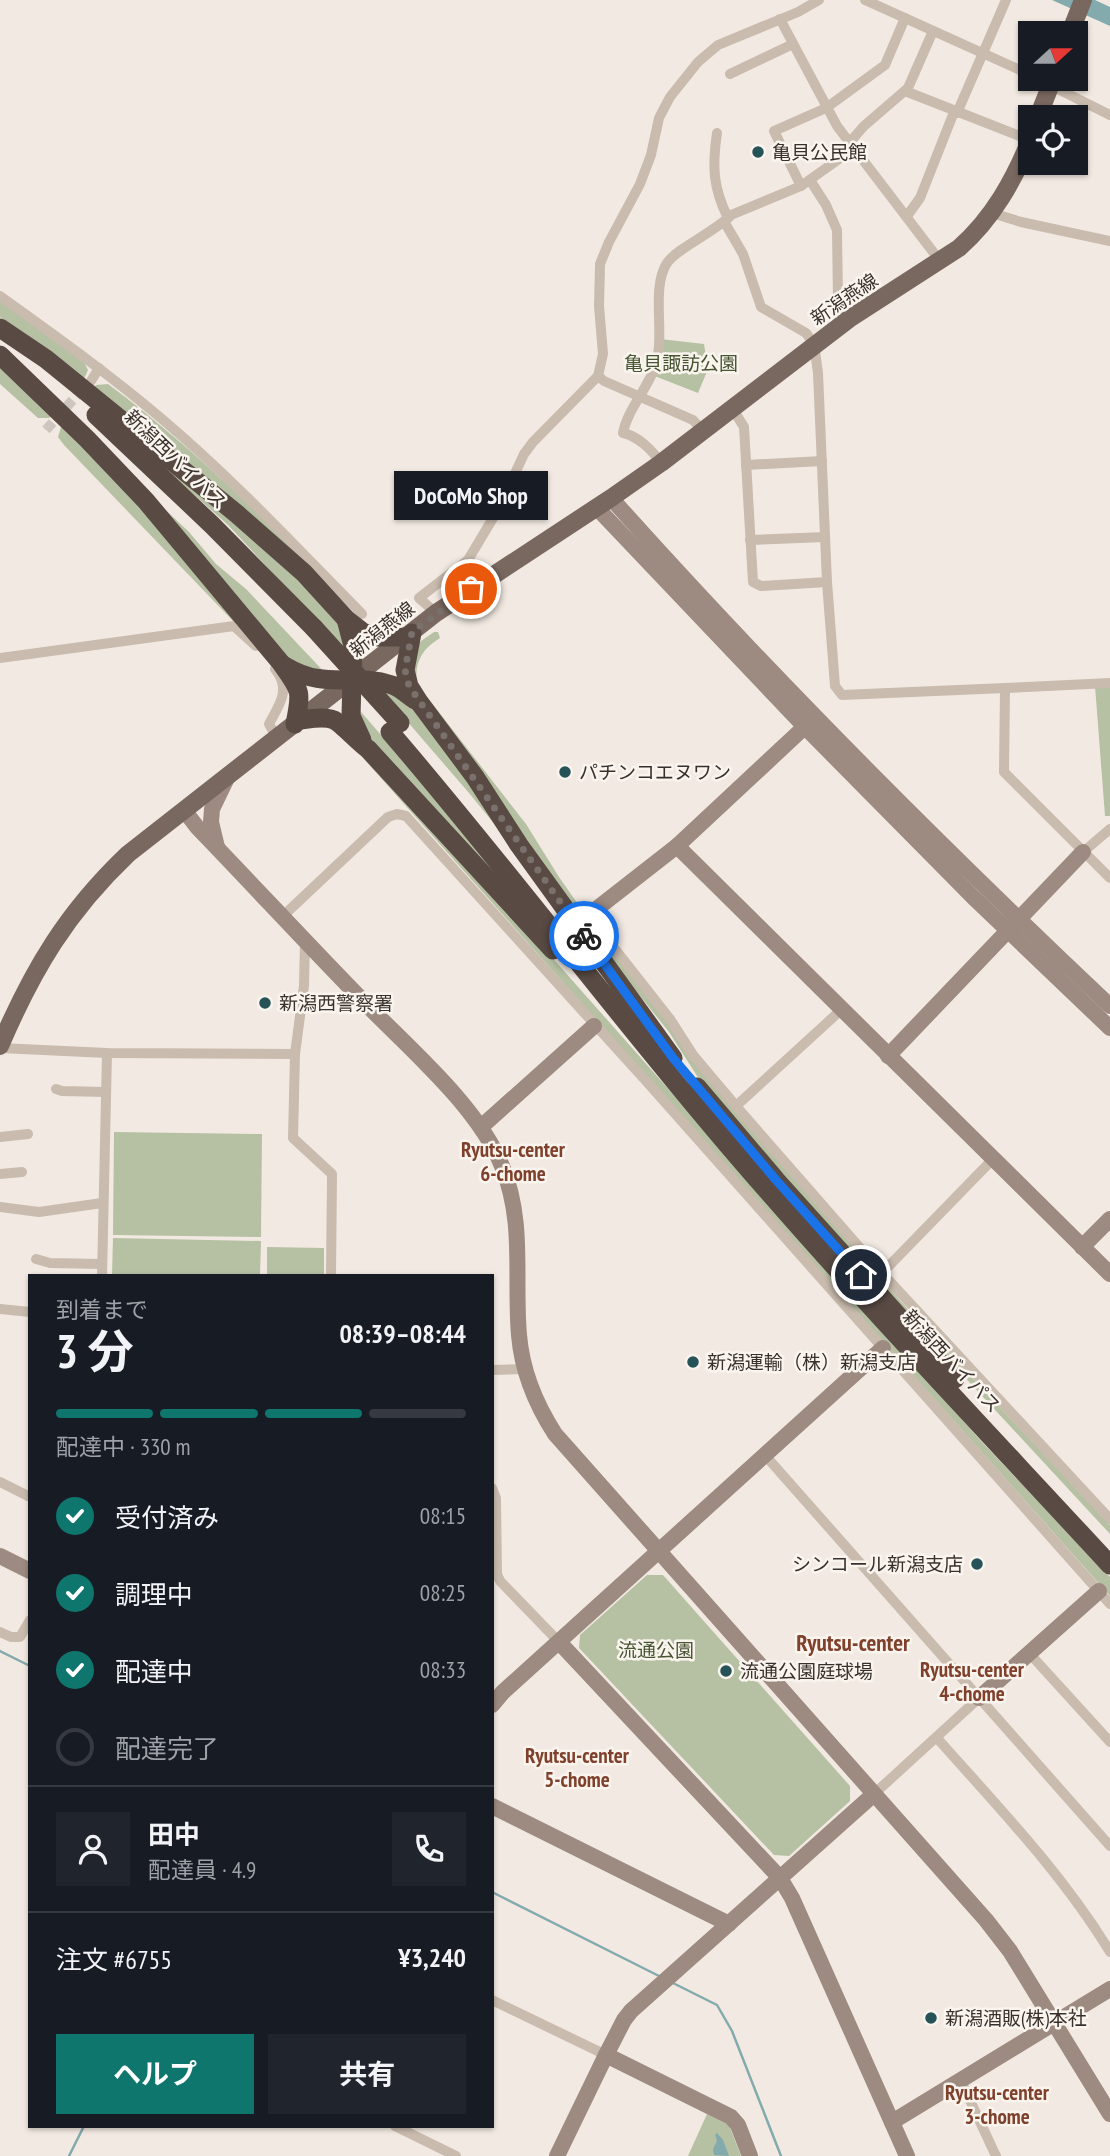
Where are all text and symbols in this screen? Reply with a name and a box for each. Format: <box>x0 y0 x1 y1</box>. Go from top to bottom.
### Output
north arrow <box>1018 21 1088 91</box>
map controls <box>1018 21 1088 175</box>
button: locate <box>1018 105 1088 175</box>
place label: 亀貝公民館 <box>772 140 867 164</box>
marker: 亀貝公民館 <box>750 144 766 160</box>
street label: 新潟燕線 <box>806 268 882 330</box>
park label: 亀貝諏訪公園 <box>624 351 738 375</box>
street label: 新潟西バイパス <box>120 404 232 514</box>
callout: DoCoMo Shop <box>394 470 548 519</box>
text: DoCoMo Shop <box>414 481 528 510</box>
pin <box>441 559 501 619</box>
icon: bag <box>452 570 490 608</box>
street label: 新潟燕線 <box>345 596 419 662</box>
place label: パチンコエヌワン <box>579 760 731 784</box>
marker: パチンコエヌワン <box>557 764 573 780</box>
courier <box>549 901 619 971</box>
icon: bike <box>565 917 603 955</box>
place label: 新潟西警察署 <box>279 991 393 1015</box>
marker: 新潟西警察署 <box>257 995 273 1011</box>
district label: Ryutsu-center 6-chome <box>461 1136 566 1187</box>
pin <box>831 1245 891 1305</box>
icon: home <box>842 1256 880 1294</box>
text: 到着まで <box>56 1295 148 1324</box>
street label: 新潟西バイパス <box>898 1304 1006 1418</box>
text: 08:39–08:44 <box>339 1317 466 1350</box>
text: 3 分 <box>56 1321 133 1381</box>
place label: 新潟運輸（株）新潟支店 <box>707 1350 916 1374</box>
marker: 新潟運輸（株）新潟支店 <box>685 1354 701 1370</box>
text: 配達中 · 330 m <box>56 1432 191 1461</box>
icon: check <box>56 1497 94 1535</box>
text: 受付済み <box>115 1501 219 1534</box>
text: 08:15 <box>420 1501 466 1530</box>
place label: シンコール新潟支店 <box>792 1552 963 1576</box>
marker: シンコール新潟支店 <box>969 1556 985 1572</box>
icon: check <box>56 1574 94 1612</box>
text: 調理中 <box>115 1578 193 1611</box>
text: 08:25 <box>420 1578 466 1607</box>
district label: Ryutsu-center <box>796 1628 910 1657</box>
park label: 流通公園 <box>618 1638 694 1662</box>
icon: check <box>56 1651 94 1689</box>
text: 配達中 <box>115 1655 193 1688</box>
text: 08:33 <box>420 1655 466 1684</box>
district label: Ryutsu-center 4-chome <box>920 1656 1025 1707</box>
place label: 流通公園庭球場 <box>740 1659 873 1683</box>
marker: 流通公園庭球場 <box>718 1663 734 1679</box>
text: 配達完了 <box>115 1732 219 1765</box>
district label: Ryutsu-center 5-chome <box>525 1742 630 1793</box>
button: person <box>56 1812 130 1886</box>
button: phone <box>392 1812 466 1886</box>
text: 田中 <box>148 1818 200 1851</box>
text: 配達員 · 4.9 <box>148 1855 256 1884</box>
text: ¥3,240 <box>398 1941 466 1974</box>
text: 注文 #6755 <box>56 1943 172 1976</box>
place label: 新潟酒販(株)本社 <box>945 2006 1087 2030</box>
marker: 新潟酒販(株)本社 <box>923 2010 939 2026</box>
button: ヘルプ <box>56 2034 254 2114</box>
button: 共有 <box>268 2034 466 2114</box>
district label: Ryutsu-center 3-chome <box>945 2079 1050 2130</box>

